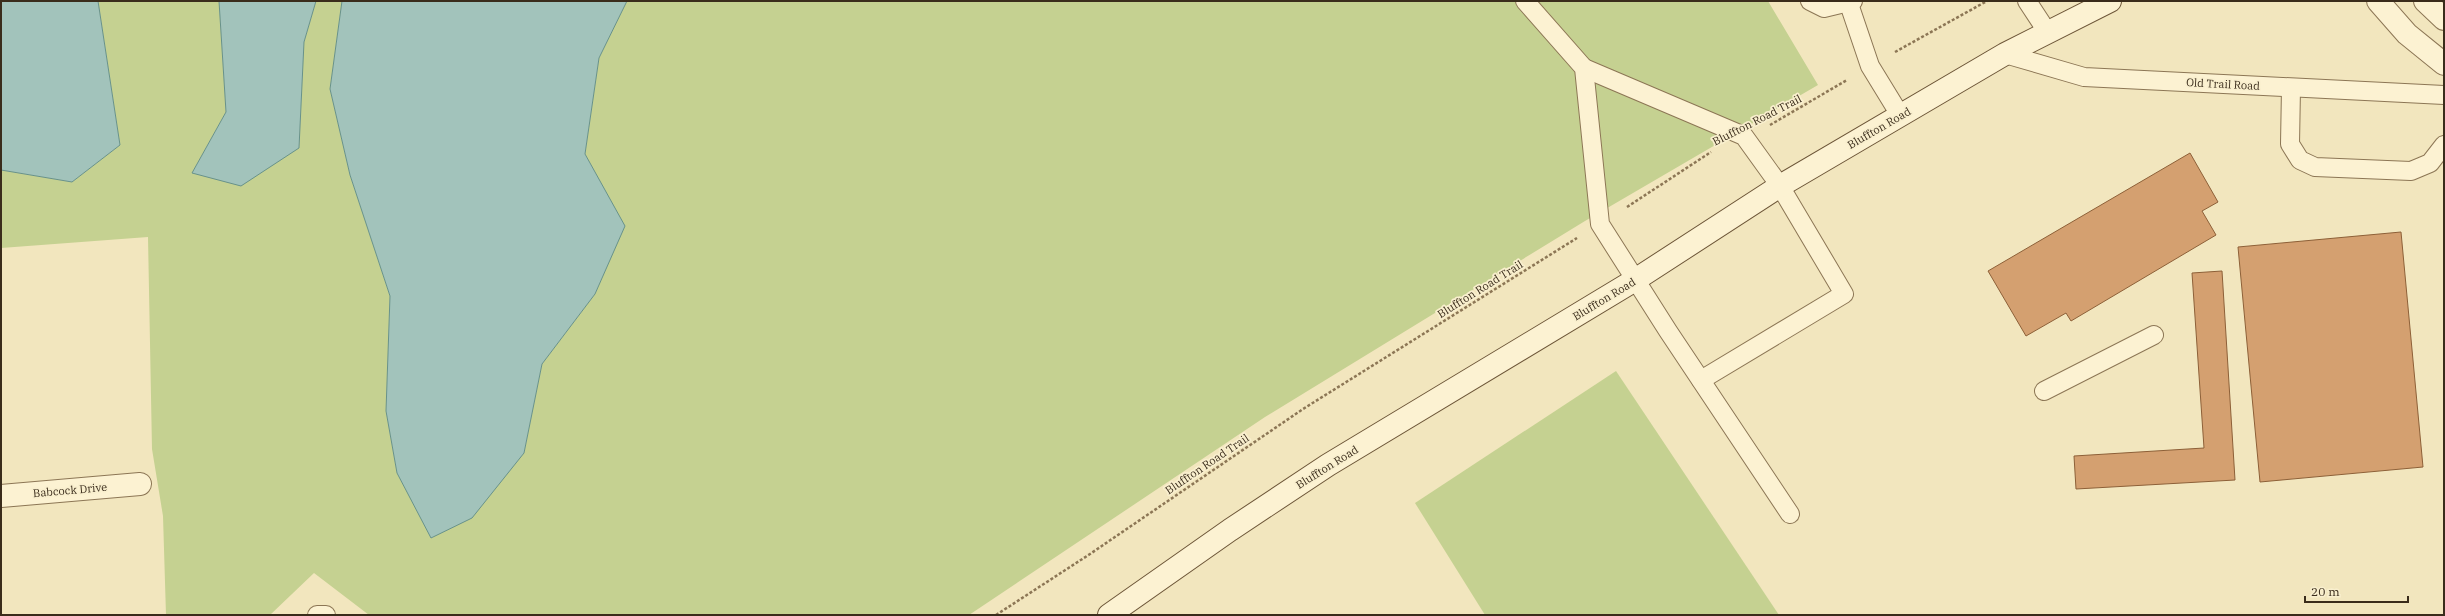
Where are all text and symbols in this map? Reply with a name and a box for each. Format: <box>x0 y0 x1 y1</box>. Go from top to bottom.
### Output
street label: Old Trail Road <box>2186 75 2261 93</box>
street label: Bluffton Road Trail <box>1710 91 1804 149</box>
street label: Bluffton Road <box>1845 104 1913 152</box>
street label: Bluffton Road Trail <box>1435 257 1525 321</box>
street label: Bluffton Road <box>1570 275 1638 323</box>
street label: Bluffton Road Trail <box>1162 431 1252 497</box>
street label: Bluffton Road <box>1293 442 1361 492</box>
street label: Babcock Drive <box>32 480 108 500</box>
scale bar <box>2305 578 2408 604</box>
text: 20 m <box>2311 584 2340 599</box>

